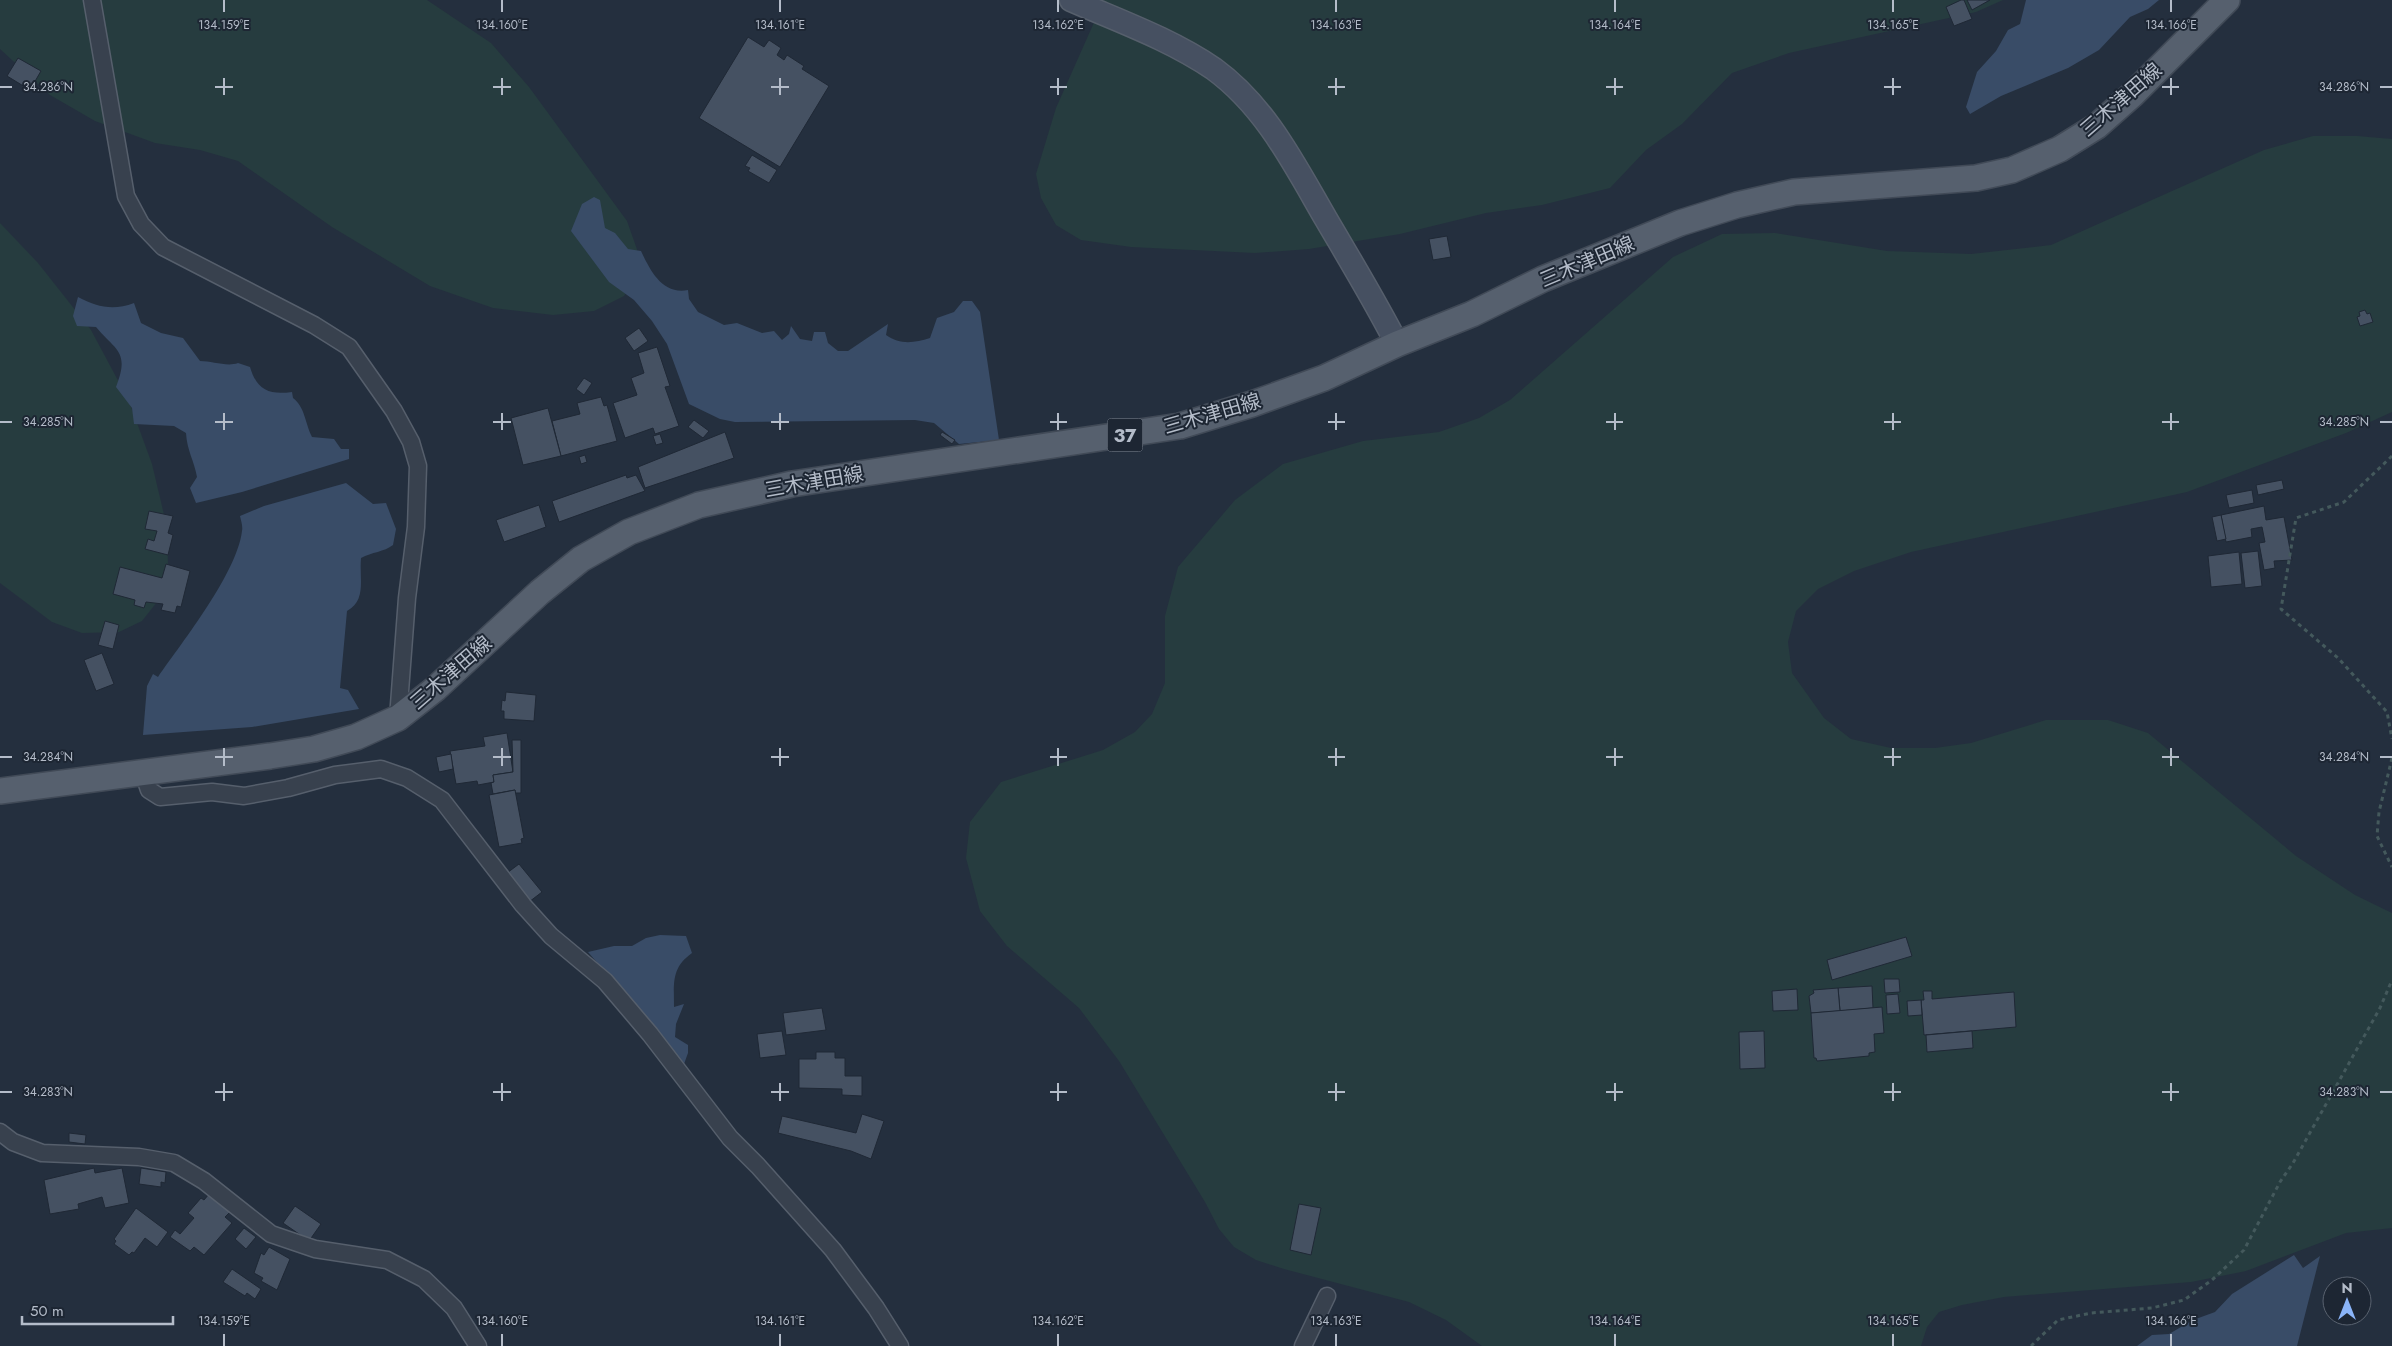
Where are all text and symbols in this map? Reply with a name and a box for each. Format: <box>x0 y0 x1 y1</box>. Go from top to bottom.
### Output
text: 134.159°E <box>198 16 250 34</box>
text: 134.160°E <box>476 16 528 34</box>
text: 134.161°E <box>755 16 805 34</box>
text: 134.162°E <box>1032 16 1084 34</box>
text: 134.163°E <box>1310 16 1362 34</box>
text: 134.164°E <box>1589 16 1641 34</box>
text: 134.165°E <box>1867 16 1919 34</box>
text: 134.166°E <box>2145 16 2197 34</box>
street label: 三木津田線 <box>2074 56 2168 144</box>
text: 34.286°N <box>23 78 73 96</box>
text: 34.286°N <box>2319 78 2369 96</box>
street label: 三木津田線 <box>1535 229 1639 295</box>
street label: 三木津田線 <box>1160 386 1264 442</box>
text: 34.285°N <box>23 413 73 431</box>
text: 34.285°N <box>2319 413 2369 431</box>
road number: 37 <box>1108 418 1142 452</box>
street label: 三木津田線 <box>762 459 866 505</box>
street label: 三木津田線 <box>404 629 498 717</box>
text: 34.284°N <box>23 748 73 766</box>
text: 34.284°N <box>2319 748 2369 766</box>
text: 34.283°N <box>23 1083 73 1101</box>
text: 34.283°N <box>2319 1083 2369 1101</box>
north arrow <box>2322 1276 2372 1326</box>
text: N <box>2341 1278 2353 1298</box>
scale bar <box>22 1294 174 1326</box>
text: 50 m <box>30 1300 64 1322</box>
text: 134.159°E <box>198 1312 250 1330</box>
text: 134.160°E <box>476 1312 528 1330</box>
text: 134.161°E <box>755 1312 805 1330</box>
text: 134.162°E <box>1032 1312 1084 1330</box>
text: 134.163°E <box>1310 1312 1362 1330</box>
text: 134.164°E <box>1589 1312 1641 1330</box>
text: 134.165°E <box>1867 1312 1919 1330</box>
text: 134.166°E <box>2145 1312 2197 1330</box>

